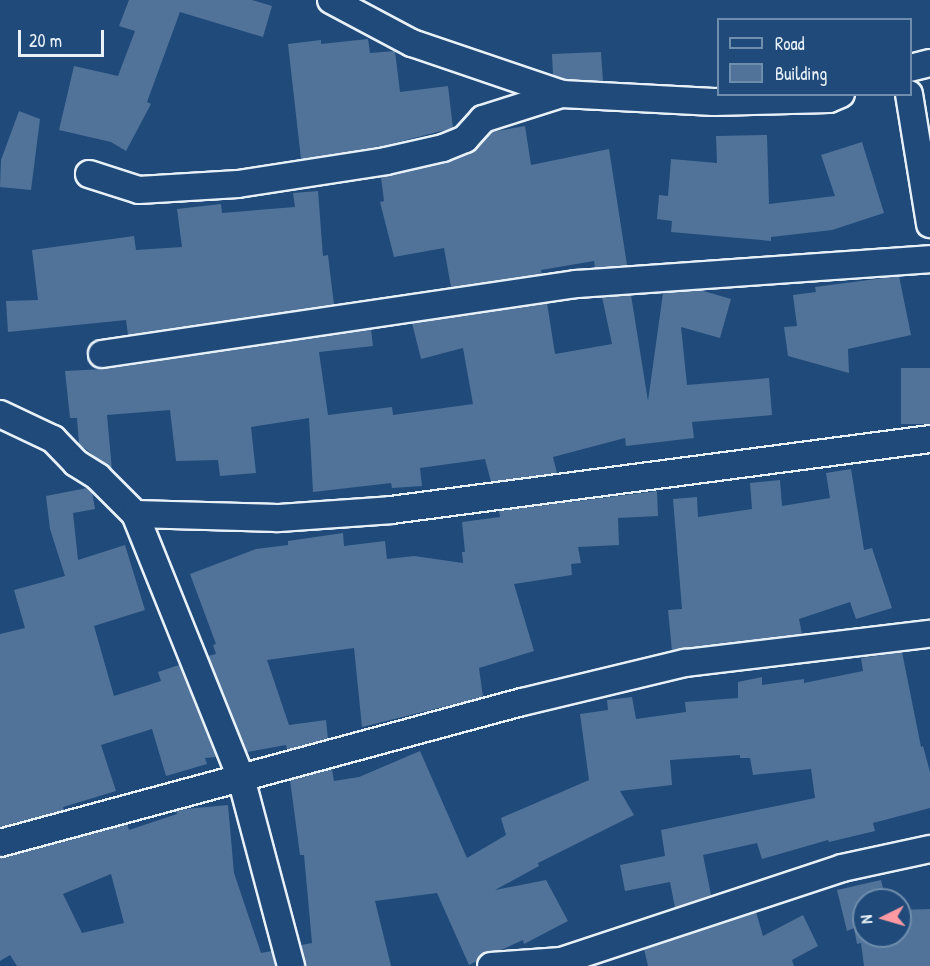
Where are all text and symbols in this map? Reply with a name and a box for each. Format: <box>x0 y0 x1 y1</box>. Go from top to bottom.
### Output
scale bar <box>21 18 106 56</box>
legend <box>717 18 912 96</box>
text: 20 m <box>29 28 62 53</box>
text: Road <box>775 31 805 56</box>
text: Building <box>775 61 827 86</box>
north arrow <box>852 888 912 948</box>
text: N <box>855 914 877 925</box>

